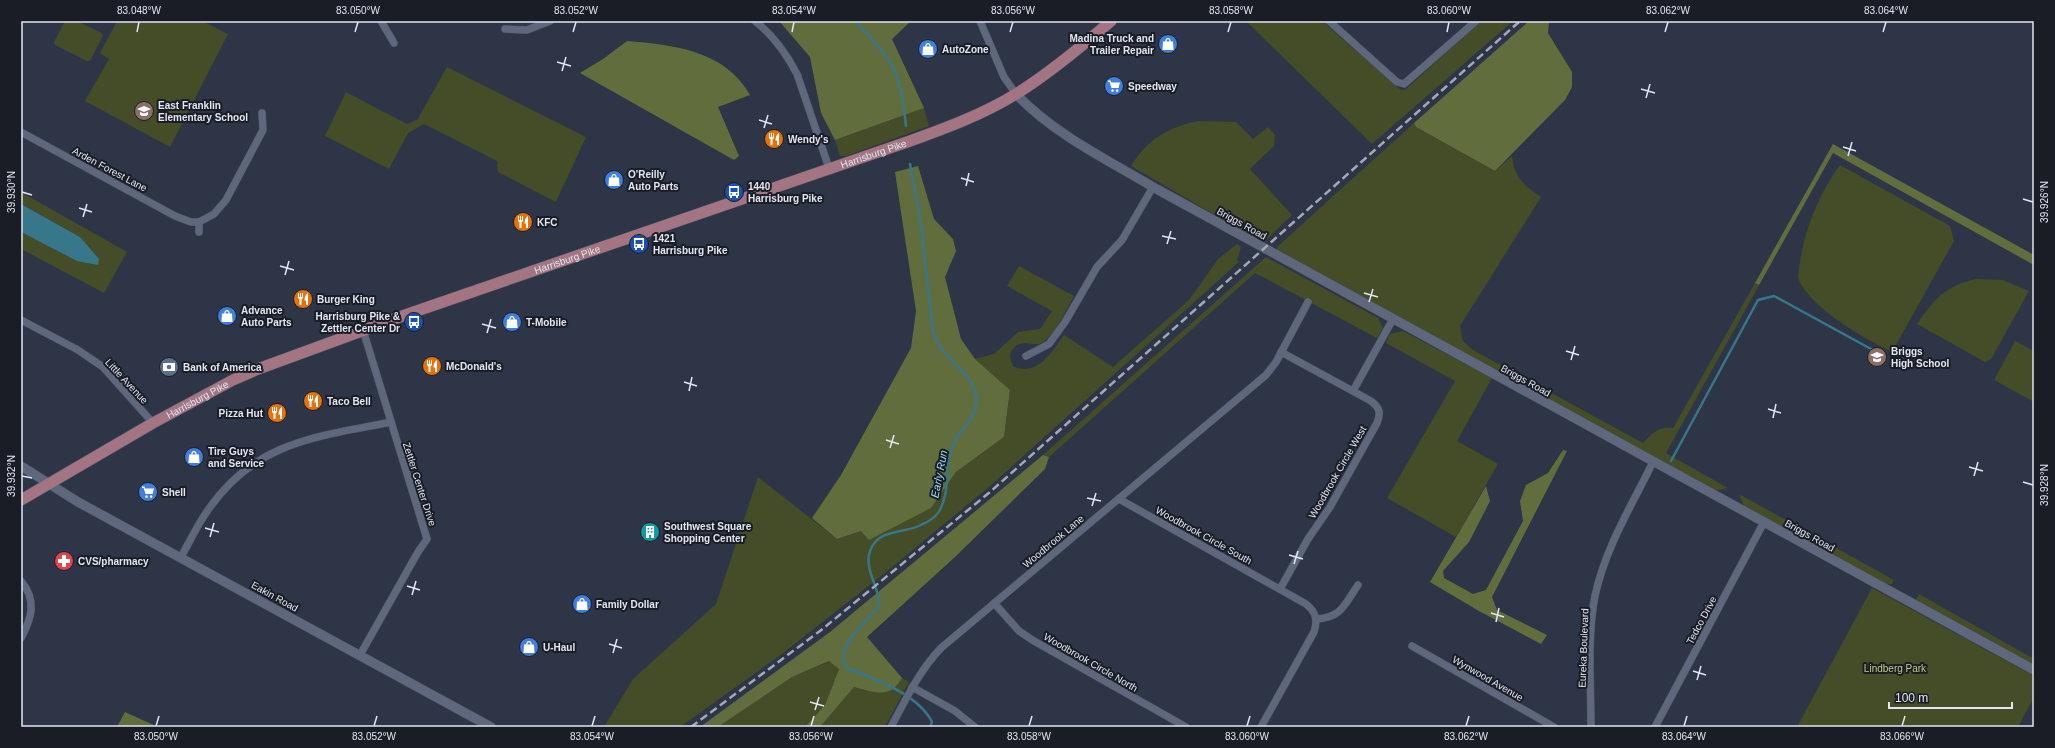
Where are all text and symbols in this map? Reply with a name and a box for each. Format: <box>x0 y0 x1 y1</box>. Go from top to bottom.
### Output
text: 83.048°W <box>117 5 162 16</box>
text: 83.050°W <box>336 5 381 16</box>
text: 83.052°W <box>554 5 599 16</box>
text: 83.054°W <box>772 5 817 16</box>
text: 83.056°W <box>991 5 1036 16</box>
text: 83.058°W <box>1209 5 1254 16</box>
text: 83.060°W <box>1427 5 1472 16</box>
text: 83.062°W <box>1646 5 1691 16</box>
text: 83.064°W <box>1864 5 1909 16</box>
place label: Madina Truck and Trailer Repair <box>1070 33 1154 56</box>
shop icon: Madina Truck and Trailer Repair <box>1157 33 1179 55</box>
shop icon: AutoZone <box>917 38 939 60</box>
place label: AutoZone <box>942 44 989 55</box>
supermarket icon: Speedway <box>1103 75 1125 97</box>
place label: Speedway <box>1128 81 1177 92</box>
school or university icon: East Franklin Elementary School <box>133 100 155 122</box>
place label: East Franklin Elementary School <box>158 100 248 123</box>
restaurant icon: Wendy's <box>763 128 785 150</box>
place label: Wendy's <box>788 134 829 145</box>
street label: Harrisburg Pike <box>839 137 908 171</box>
street label: Arden Forest Lane <box>71 145 149 194</box>
shop icon: O'Reilly Auto Parts <box>603 169 625 191</box>
place label: O'Reilly Auto Parts <box>628 169 679 192</box>
text: 39.930°N <box>6 171 17 213</box>
bus stop icon: 1440 Harrisburg Pike <box>723 181 745 203</box>
place label: 1440 Harrisburg Pike <box>748 181 823 204</box>
text: 39.926°N <box>2039 181 2050 223</box>
street label: Briggs Road <box>1215 205 1268 242</box>
restaurant icon: KFC <box>512 211 534 233</box>
place label: KFC <box>537 217 558 228</box>
bus stop icon: 1421 Harrisburg Pike <box>628 233 650 255</box>
place label: 1421 Harrisburg Pike <box>653 233 728 256</box>
street label: Harrisburg Pike <box>533 243 602 276</box>
restaurant icon: Burger King <box>292 288 314 310</box>
place label: Burger King <box>317 294 375 305</box>
shop icon: Advance Auto Parts <box>216 305 238 327</box>
place label: Advance Auto Parts <box>241 305 292 328</box>
place label: Harrisburg Pike & Zettler Center Dr <box>316 311 400 334</box>
bus stop icon: Harrisburg Pike & Zettler Center Dr <box>403 311 425 333</box>
shop icon: T-Mobile <box>501 311 523 333</box>
place label: T-Mobile <box>526 317 567 328</box>
school or university icon: Briggs High School <box>1866 346 1888 368</box>
place label: Briggs High School <box>1891 346 1950 369</box>
restaurant icon: McDonald's <box>421 355 443 377</box>
bank icon: Bank of America <box>158 356 180 378</box>
street label: Little Avenue <box>103 357 150 406</box>
place label: McDonald's <box>446 361 502 372</box>
place label: Bank of America <box>183 362 262 373</box>
street label: Briggs Road <box>1499 362 1552 399</box>
street label: Harrisburg Pike <box>164 378 231 421</box>
restaurant icon: Taco Bell <box>302 390 324 412</box>
place label: Taco Bell <box>327 396 371 407</box>
restaurant icon: Pizza Hut <box>266 402 288 424</box>
place label: Pizza Hut <box>219 408 264 419</box>
street label: Woodbrook Circle West <box>1307 424 1368 520</box>
street label: Zettler Center Drive <box>401 441 438 528</box>
shop icon: Tire Guys and Service <box>183 446 205 468</box>
place label: Tire Guys and Service <box>208 446 265 469</box>
water label: Early Run <box>929 449 949 499</box>
text: 39.932°N <box>6 455 17 497</box>
text: 39.928°N <box>2039 464 2050 506</box>
supermarket icon: Shell <box>137 481 159 503</box>
place label: Shell <box>162 487 186 498</box>
street label: Woodbrook Circle South <box>1154 504 1254 566</box>
street label: Woodbrook Lane <box>1021 512 1086 570</box>
street label: Briggs Road <box>1783 517 1836 554</box>
building icon: Southwest Square Shopping Center <box>639 521 661 543</box>
place label: Southwest Square Shopping Center <box>664 521 752 544</box>
pharmacy icon: CVS/pharmacy <box>53 550 75 572</box>
place label: CVS/pharmacy <box>78 556 149 567</box>
street label: Eakin Road <box>249 579 300 614</box>
shop icon: Family Dollar <box>571 593 593 615</box>
street label: Tedco Drive <box>1684 594 1719 646</box>
place label: Family Dollar <box>596 599 659 610</box>
street label: Eureka Boulevard <box>1577 608 1590 688</box>
street label: Woodbrook Circle North <box>1042 631 1140 694</box>
shop icon: U-Haul <box>518 636 540 658</box>
place label: U-Haul <box>543 642 575 653</box>
street label: Wynwood Avenue <box>1450 654 1525 703</box>
park label: Lindberg Park <box>1864 663 1927 674</box>
scale bar <box>1889 684 2012 710</box>
text: 100 m <box>1895 691 1928 705</box>
text: 83.050°W <box>134 731 179 742</box>
text: 83.052°W <box>352 731 397 742</box>
text: 83.054°W <box>570 731 615 742</box>
text: 83.056°W <box>789 731 834 742</box>
text: 83.058°W <box>1007 731 1052 742</box>
text: 83.060°W <box>1225 731 1270 742</box>
text: 83.062°W <box>1444 731 1489 742</box>
text: 83.064°W <box>1662 731 1707 742</box>
text: 83.066°W <box>1880 731 1925 742</box>

